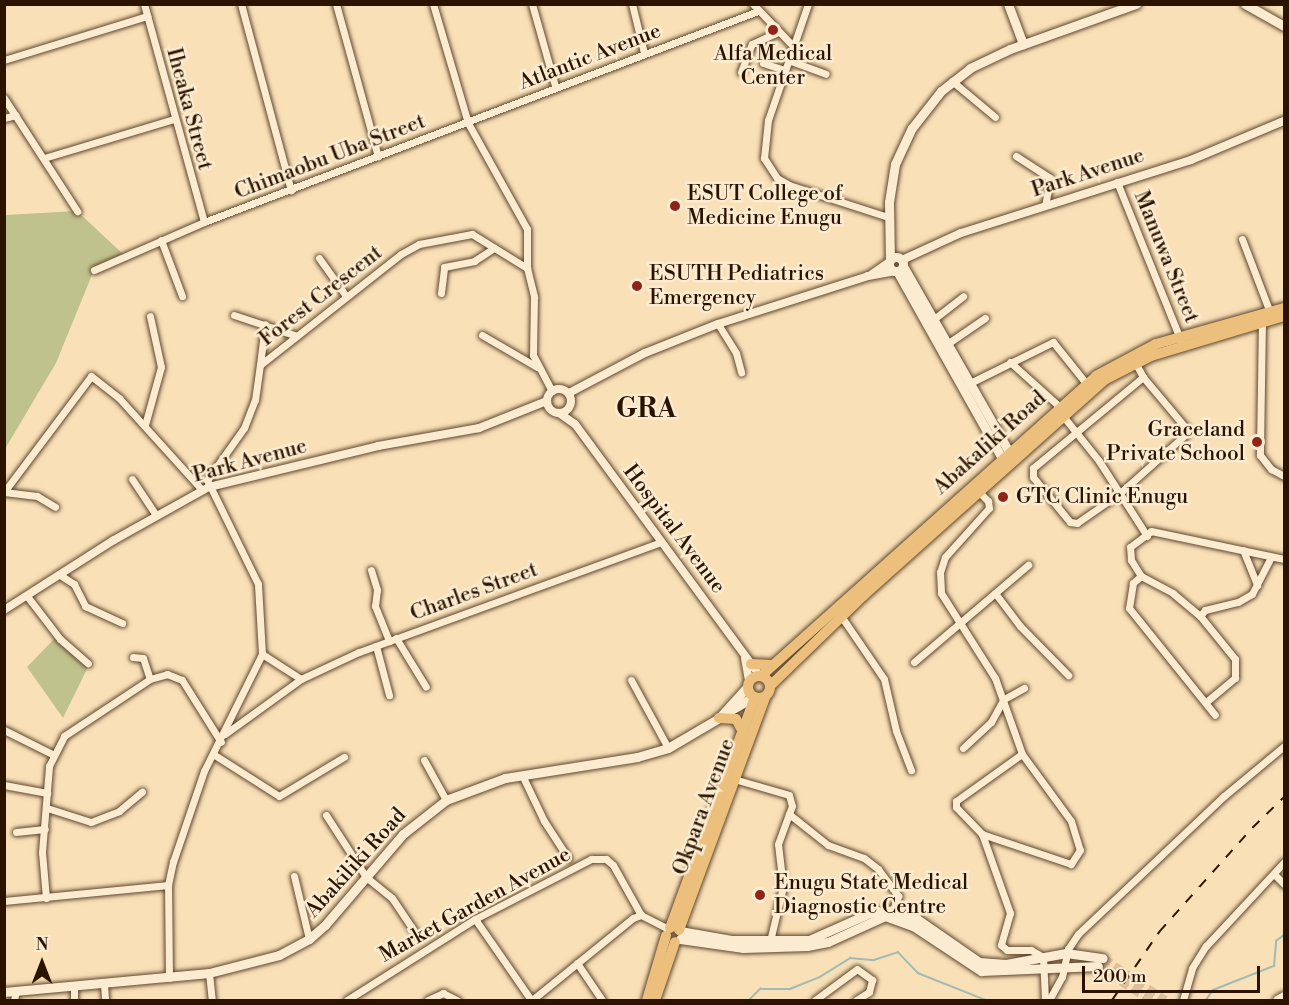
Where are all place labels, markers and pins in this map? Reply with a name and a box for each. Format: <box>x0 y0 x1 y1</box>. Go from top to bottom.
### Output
marker: Alfa Medical Center <box>764 21 782 39</box>
place label: Alfa Medical Center <box>714 41 832 91</box>
place label: ESUT College of Medicine Enugu <box>687 181 842 231</box>
marker: ESUT College of Medicine Enugu <box>668 199 682 213</box>
place label: ESUTH Pediatrics Emergency <box>649 261 824 311</box>
marker: ESUTH Pediatrics Emergency <box>630 279 644 293</box>
place label: Graceland Private School <box>1106 417 1245 467</box>
marker: Graceland Private School <box>1250 435 1264 449</box>
place label: GTC Clinic Enugu <box>1016 484 1188 510</box>
marker: GTC Clinic Enugu <box>994 488 1012 506</box>
place label: Enugu State Medical Diagnostic Centre <box>774 870 968 920</box>
marker: Enugu State Medical Diagnostic Centre <box>751 886 769 904</box>

